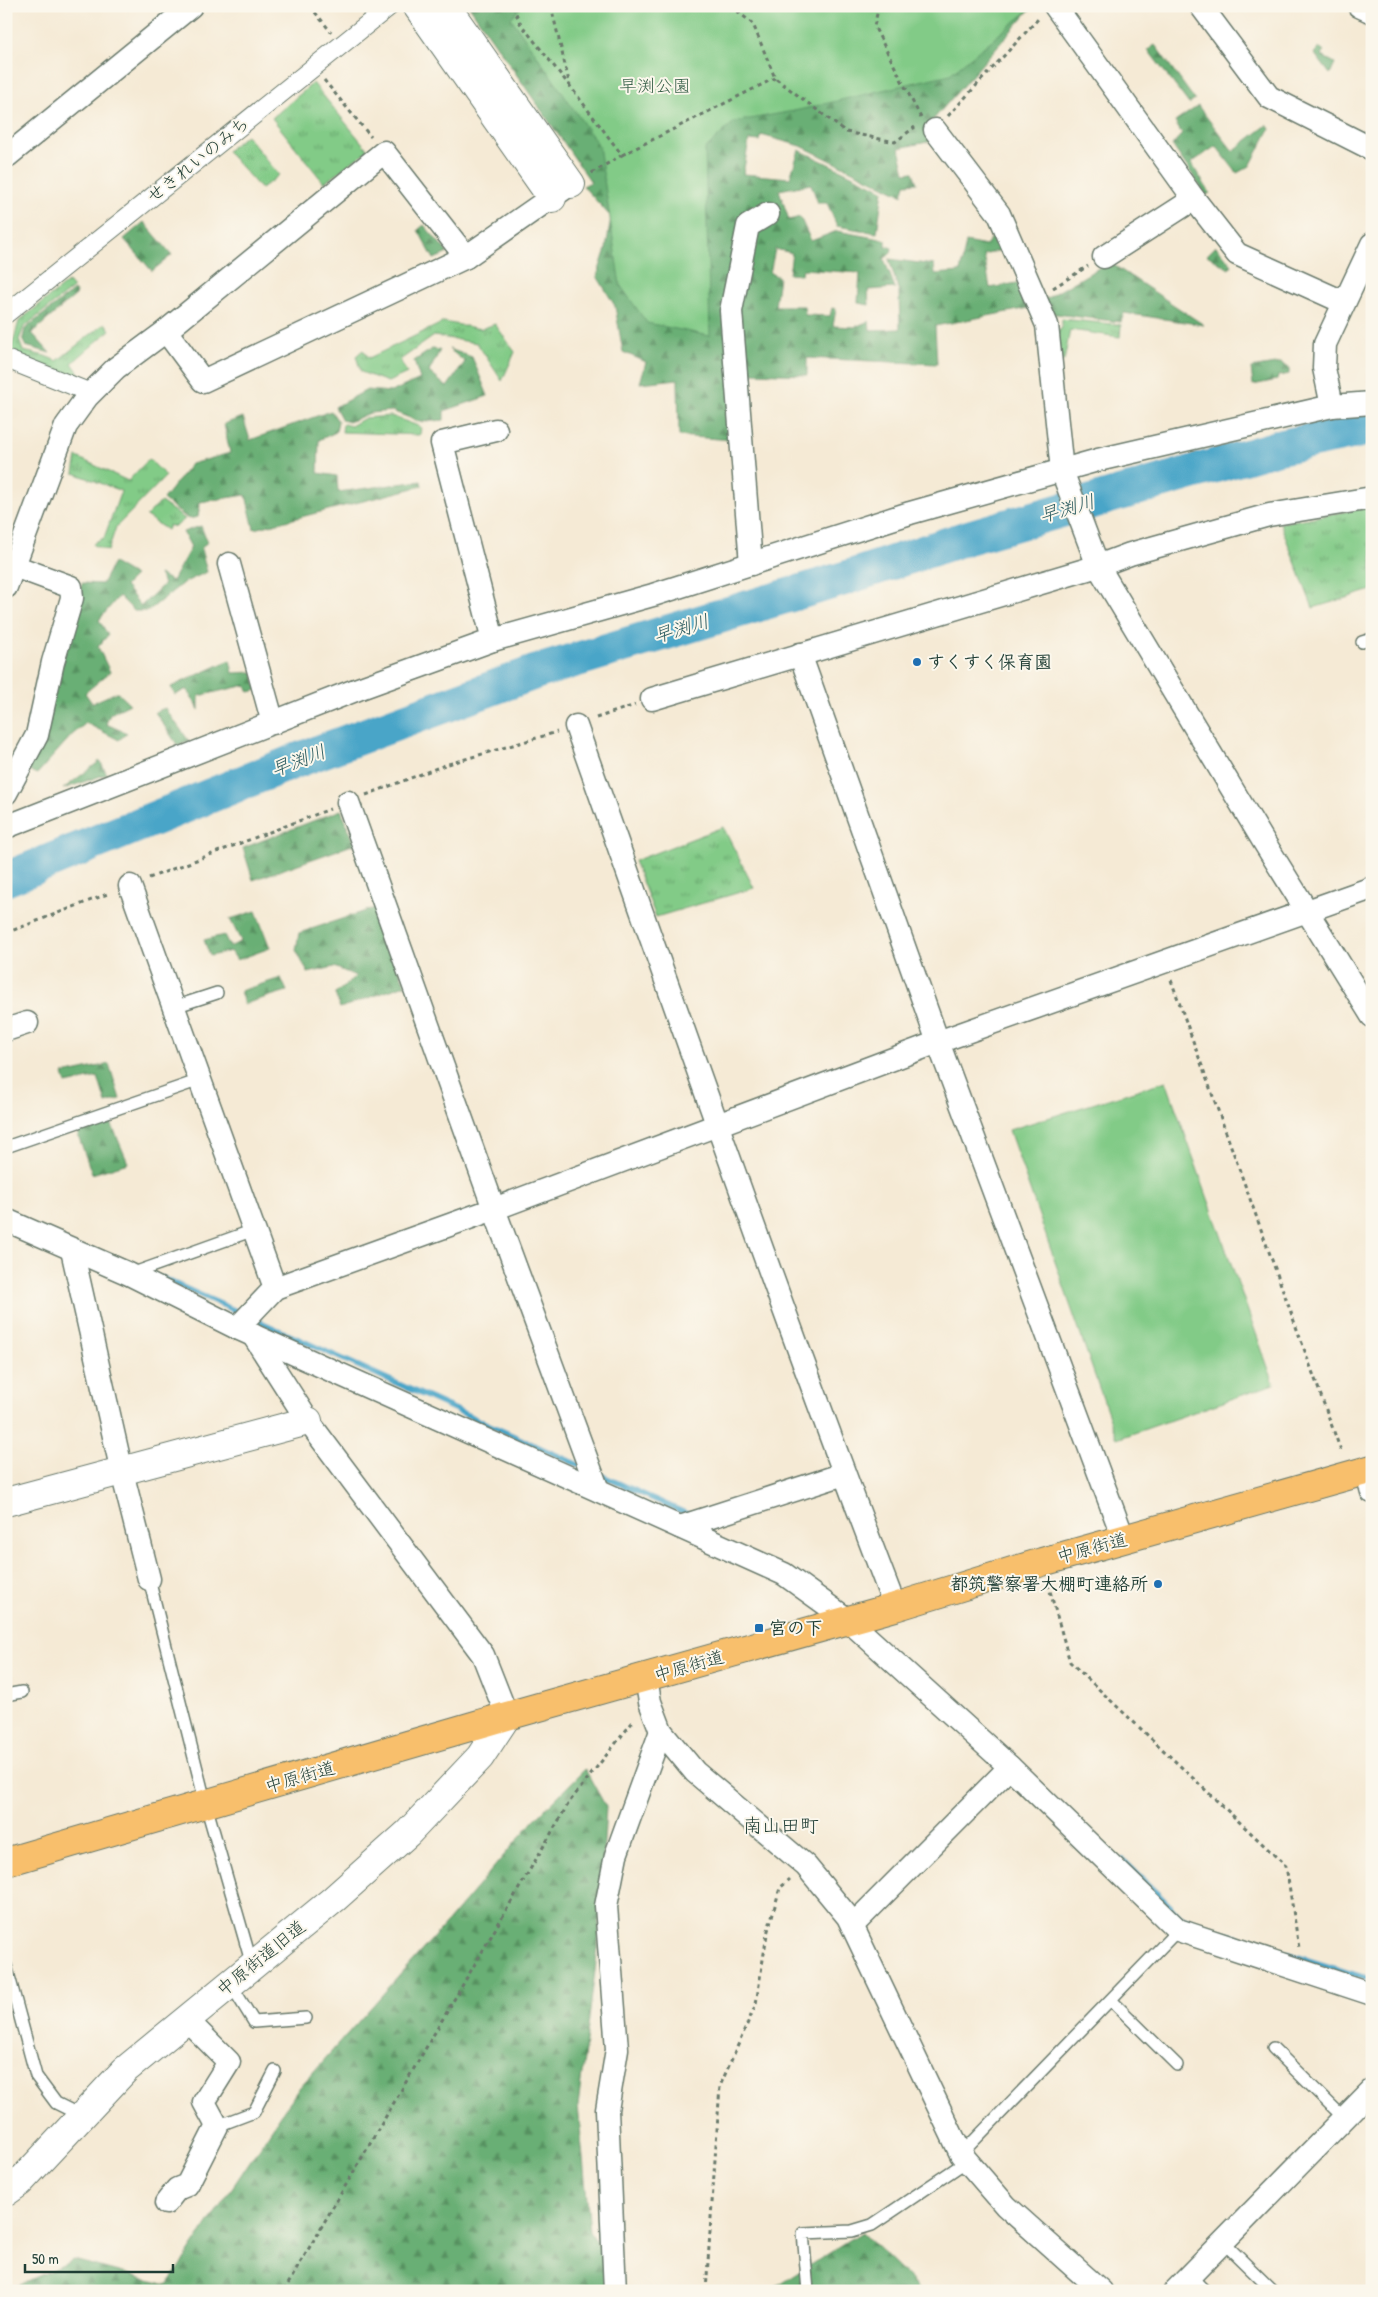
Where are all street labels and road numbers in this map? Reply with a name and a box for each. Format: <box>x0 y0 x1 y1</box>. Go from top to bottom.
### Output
street label: せきれいのみち <box>141 110 254 209</box>
street label: 中原街道 <box>1054 1526 1130 1569</box>
street label: 中原街道 <box>651 1644 727 1687</box>
street label: 中原街道 <box>262 1755 338 1798</box>
street label: 中原街道旧道 <box>211 1914 311 2001</box>

